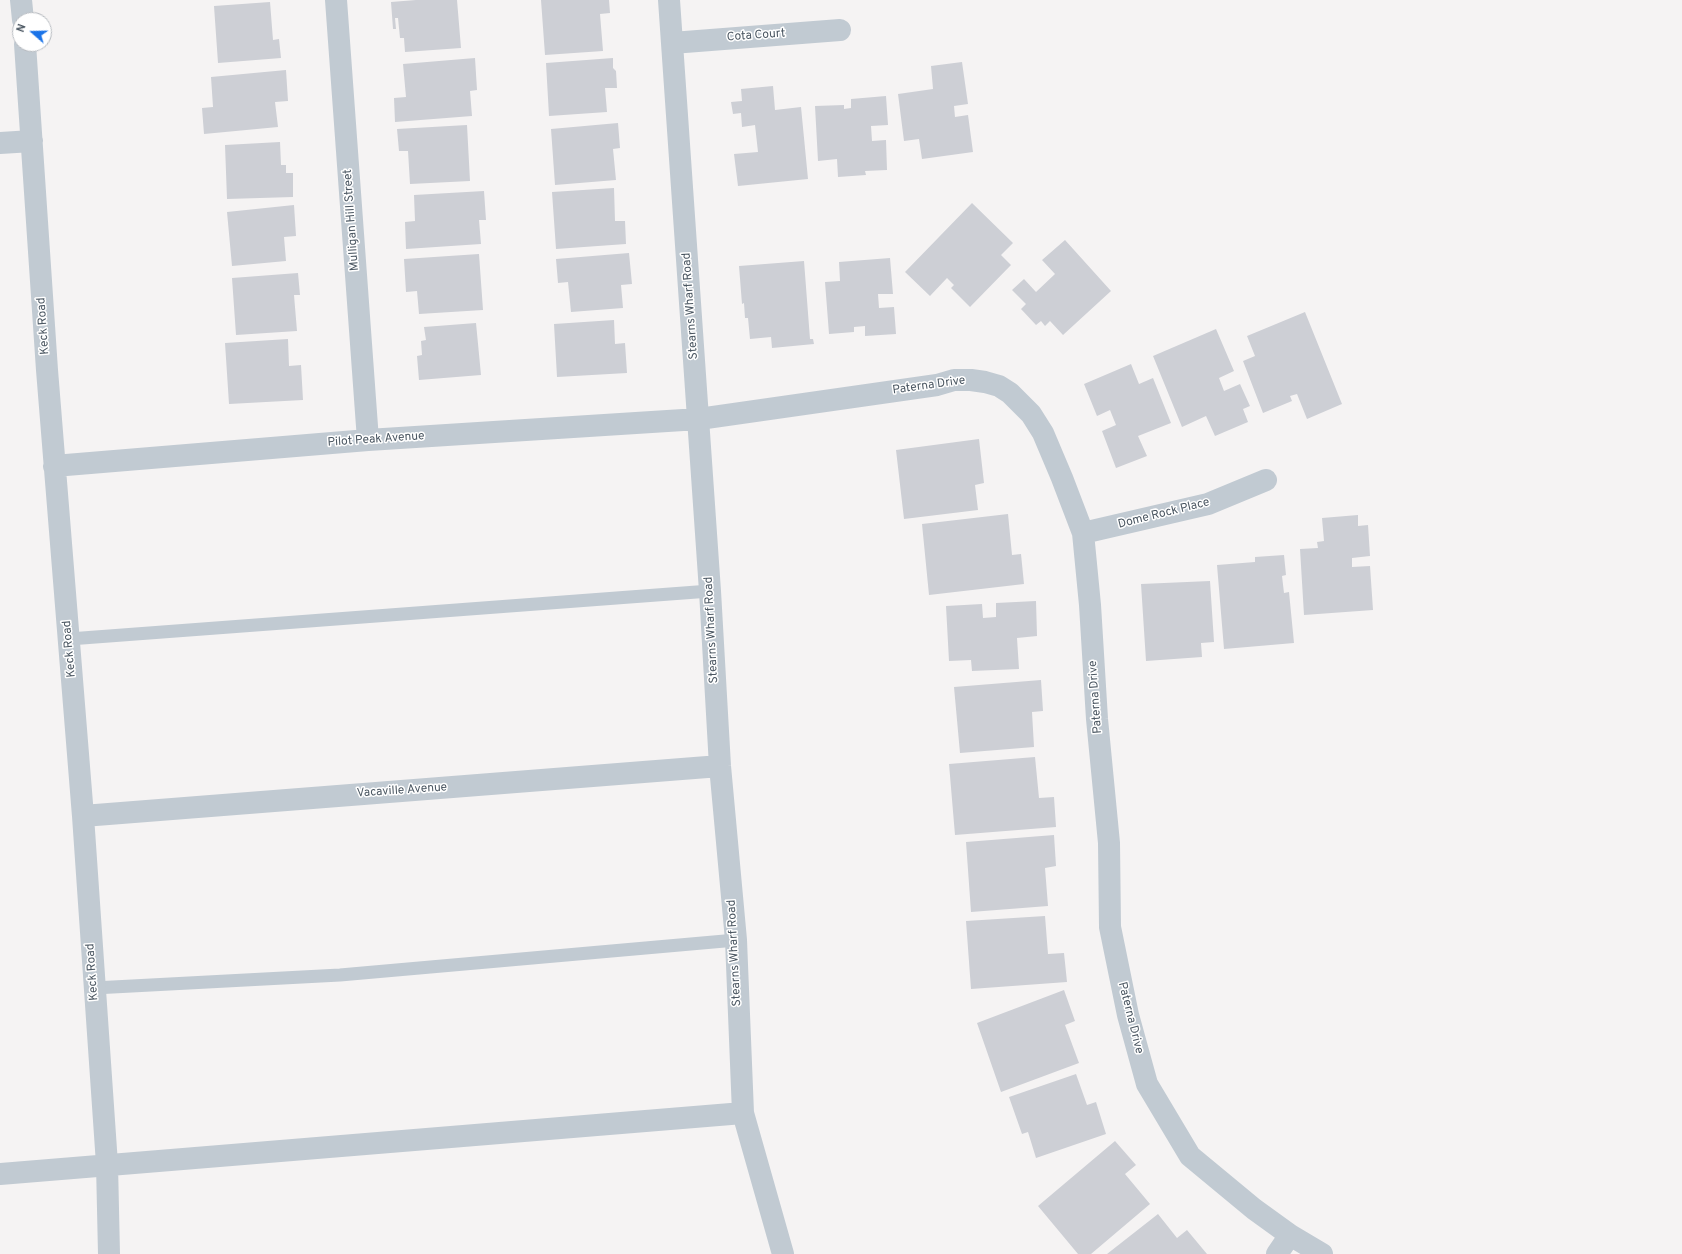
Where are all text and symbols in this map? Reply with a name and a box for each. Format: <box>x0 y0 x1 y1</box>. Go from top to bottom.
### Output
north arrow <box>12 12 52 52</box>
text: N <box>14 22 30 34</box>
street label: Cota Court <box>726 27 786 45</box>
street label: Mulligan Hill Street <box>341 169 363 271</box>
street label: Stearns Wharf Road <box>680 252 702 360</box>
street label: Keck Road <box>35 297 53 355</box>
street label: Paterna Drive <box>892 374 966 398</box>
street label: Pilot Peak Avenue <box>327 429 425 451</box>
street label: Dome Rock Place <box>1117 496 1211 532</box>
street label: Stearns Wharf Road <box>702 576 722 684</box>
street label: Keck Road <box>60 620 80 678</box>
street label: Paterna Drive <box>1086 660 1106 734</box>
street label: Vacaville Avenue <box>356 781 448 801</box>
street label: Stearns Wharf Road <box>725 899 745 1007</box>
street label: Keck Road <box>84 943 102 1001</box>
street label: Paterna Drive <box>1114 981 1146 1055</box>

